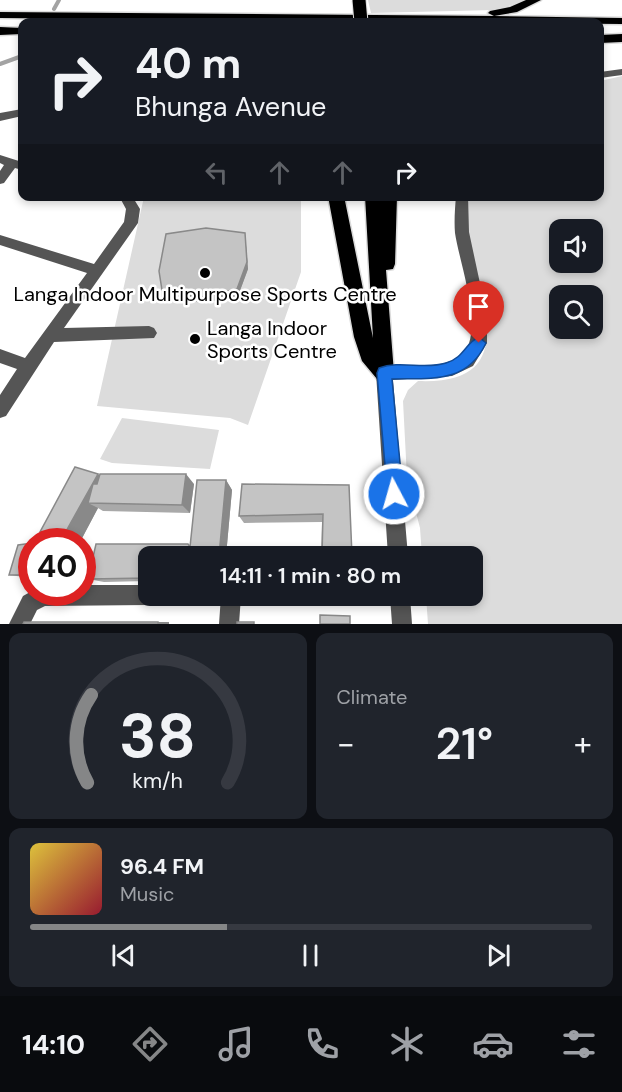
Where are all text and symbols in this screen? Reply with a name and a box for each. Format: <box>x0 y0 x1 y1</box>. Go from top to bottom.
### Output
text: 40 m <box>135 36 241 91</box>
icon: right <box>36 42 114 120</box>
text: Bhunga Avenue <box>135 89 326 124</box>
icon: left <box>200 156 233 189</box>
icon: ahead <box>263 156 296 189</box>
icon: ahead <box>326 156 359 189</box>
icon: right <box>389 156 422 189</box>
map controls <box>549 219 603 339</box>
button: sound <box>549 219 603 273</box>
marker: Langa Indoor Multipurpose Sports Centre <box>198 266 212 280</box>
place label: Langa Indoor Multipurpose Sports Centre <box>13 281 397 307</box>
pin <box>453 281 504 343</box>
button: search <box>549 285 603 339</box>
icon: arrive <box>462 290 495 323</box>
place label: Langa Indoor Sports Centre <box>207 315 337 364</box>
marker: Langa Indoor Sports Centre <box>188 332 202 346</box>
position arrow <box>362 462 426 526</box>
speed limit sign: 40 <box>18 528 96 606</box>
text: 14:11 · 1 min · 80 m <box>220 561 401 590</box>
text: Climate <box>337 684 407 710</box>
text: 38 <box>119 695 196 776</box>
text: 21° <box>435 714 493 773</box>
text: − <box>337 722 355 765</box>
text: + <box>574 722 592 765</box>
text: km/h <box>132 767 183 795</box>
text: 96.4 FM <box>120 852 204 881</box>
text: Music <box>120 881 175 907</box>
icon: previous <box>107 939 140 972</box>
icon: pause <box>294 939 327 972</box>
icon: next <box>482 939 515 972</box>
icon: directions <box>129 1023 171 1065</box>
icon: music <box>215 1023 257 1065</box>
icon: phone <box>301 1023 343 1065</box>
icon: climate <box>386 1023 428 1065</box>
icon: car <box>472 1023 514 1065</box>
icon: filters <box>558 1023 600 1065</box>
text: 14:10 <box>22 1027 85 1062</box>

